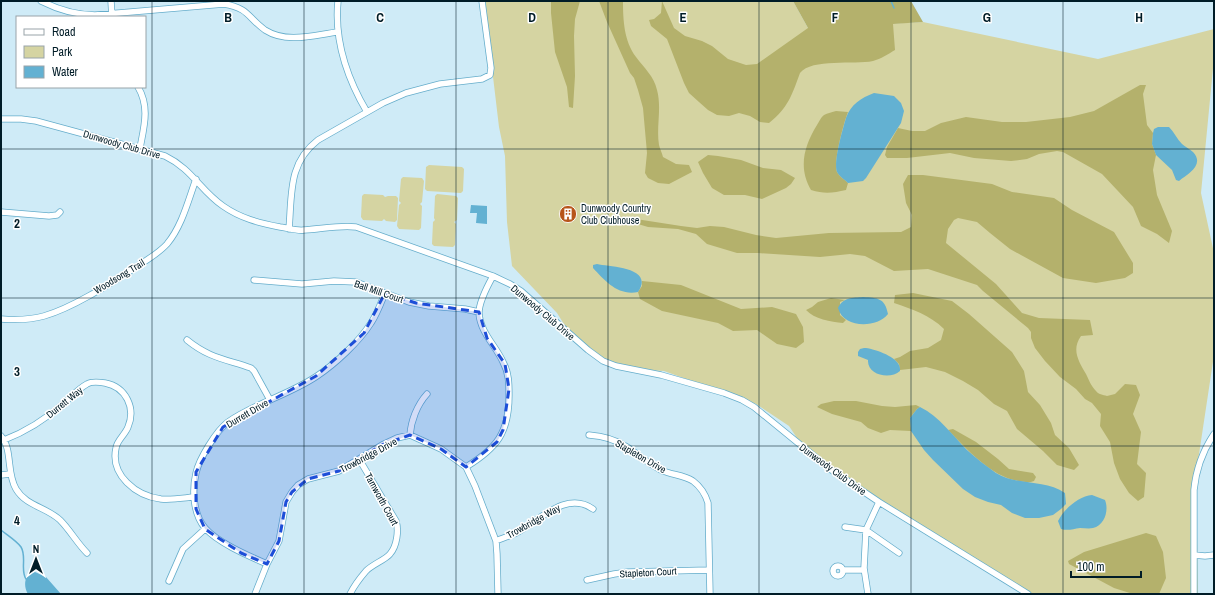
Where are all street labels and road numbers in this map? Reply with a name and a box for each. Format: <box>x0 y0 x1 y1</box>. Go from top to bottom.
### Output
street label: Dunwoody Club Drive <box>82 127 162 162</box>
street label: Woodsong Trail <box>91 256 147 297</box>
street label: Ball Mill Court <box>353 277 406 306</box>
street label: Dunwoody Club Drive <box>508 282 578 343</box>
street label: Durrett Way <box>43 383 86 421</box>
street label: Durrett Drive <box>224 396 271 431</box>
street label: Trowbridge Drive <box>337 435 400 476</box>
street label: Stapleton Drive <box>613 437 669 476</box>
street label: Dunwoody Club Drive <box>797 441 869 498</box>
street label: Tamworth Court <box>362 471 402 528</box>
street label: Trowbridge Way <box>504 501 563 542</box>
street label: Stapleton Court <box>619 564 678 580</box>

